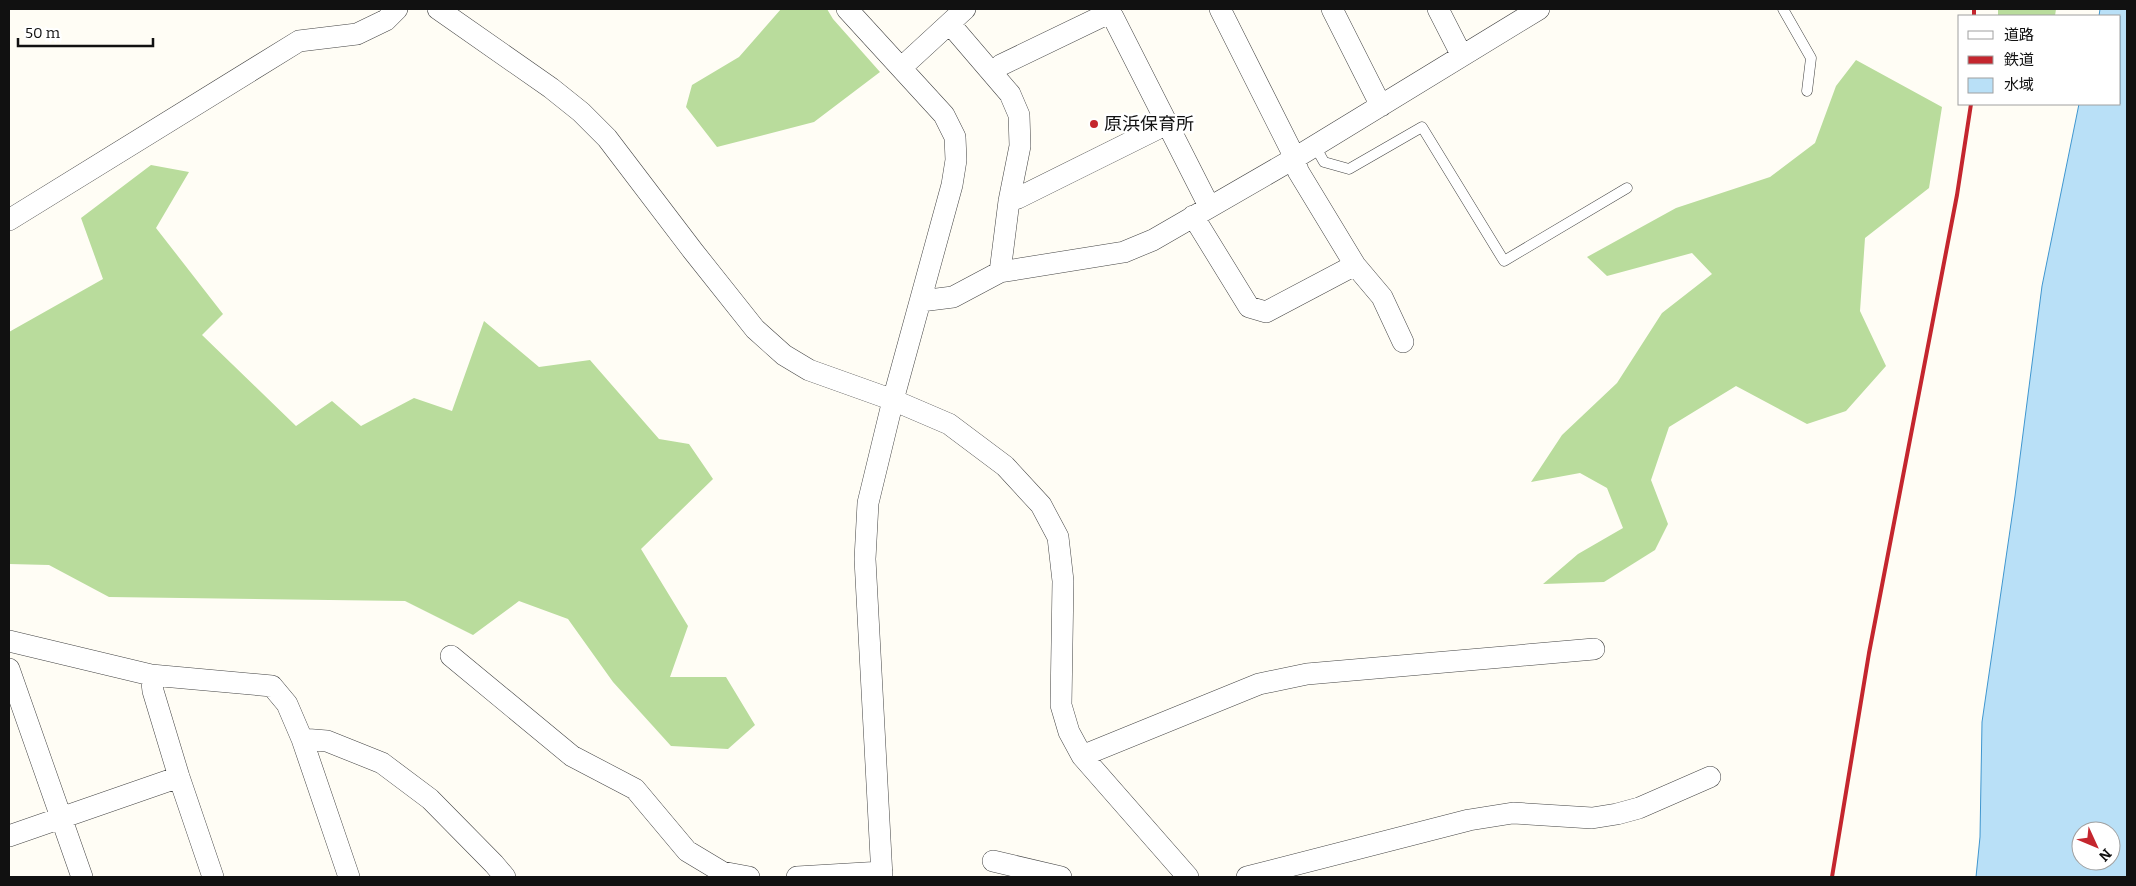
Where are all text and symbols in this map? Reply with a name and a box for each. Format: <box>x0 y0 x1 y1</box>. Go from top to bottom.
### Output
scale bar <box>18 15 152 47</box>
legend <box>1958 15 2121 105</box>
text: 50 m <box>25 24 61 42</box>
text: 道路 <box>2004 26 2034 44</box>
text: 鉄道 <box>2004 51 2034 69</box>
text: 水域 <box>2004 76 2034 94</box>
place label: 原浜保育所 <box>1104 113 1194 135</box>
marker: 原浜保育所 <box>1088 118 1100 130</box>
north arrow <box>2071 821 2121 871</box>
text: N <box>2095 845 2115 865</box>

